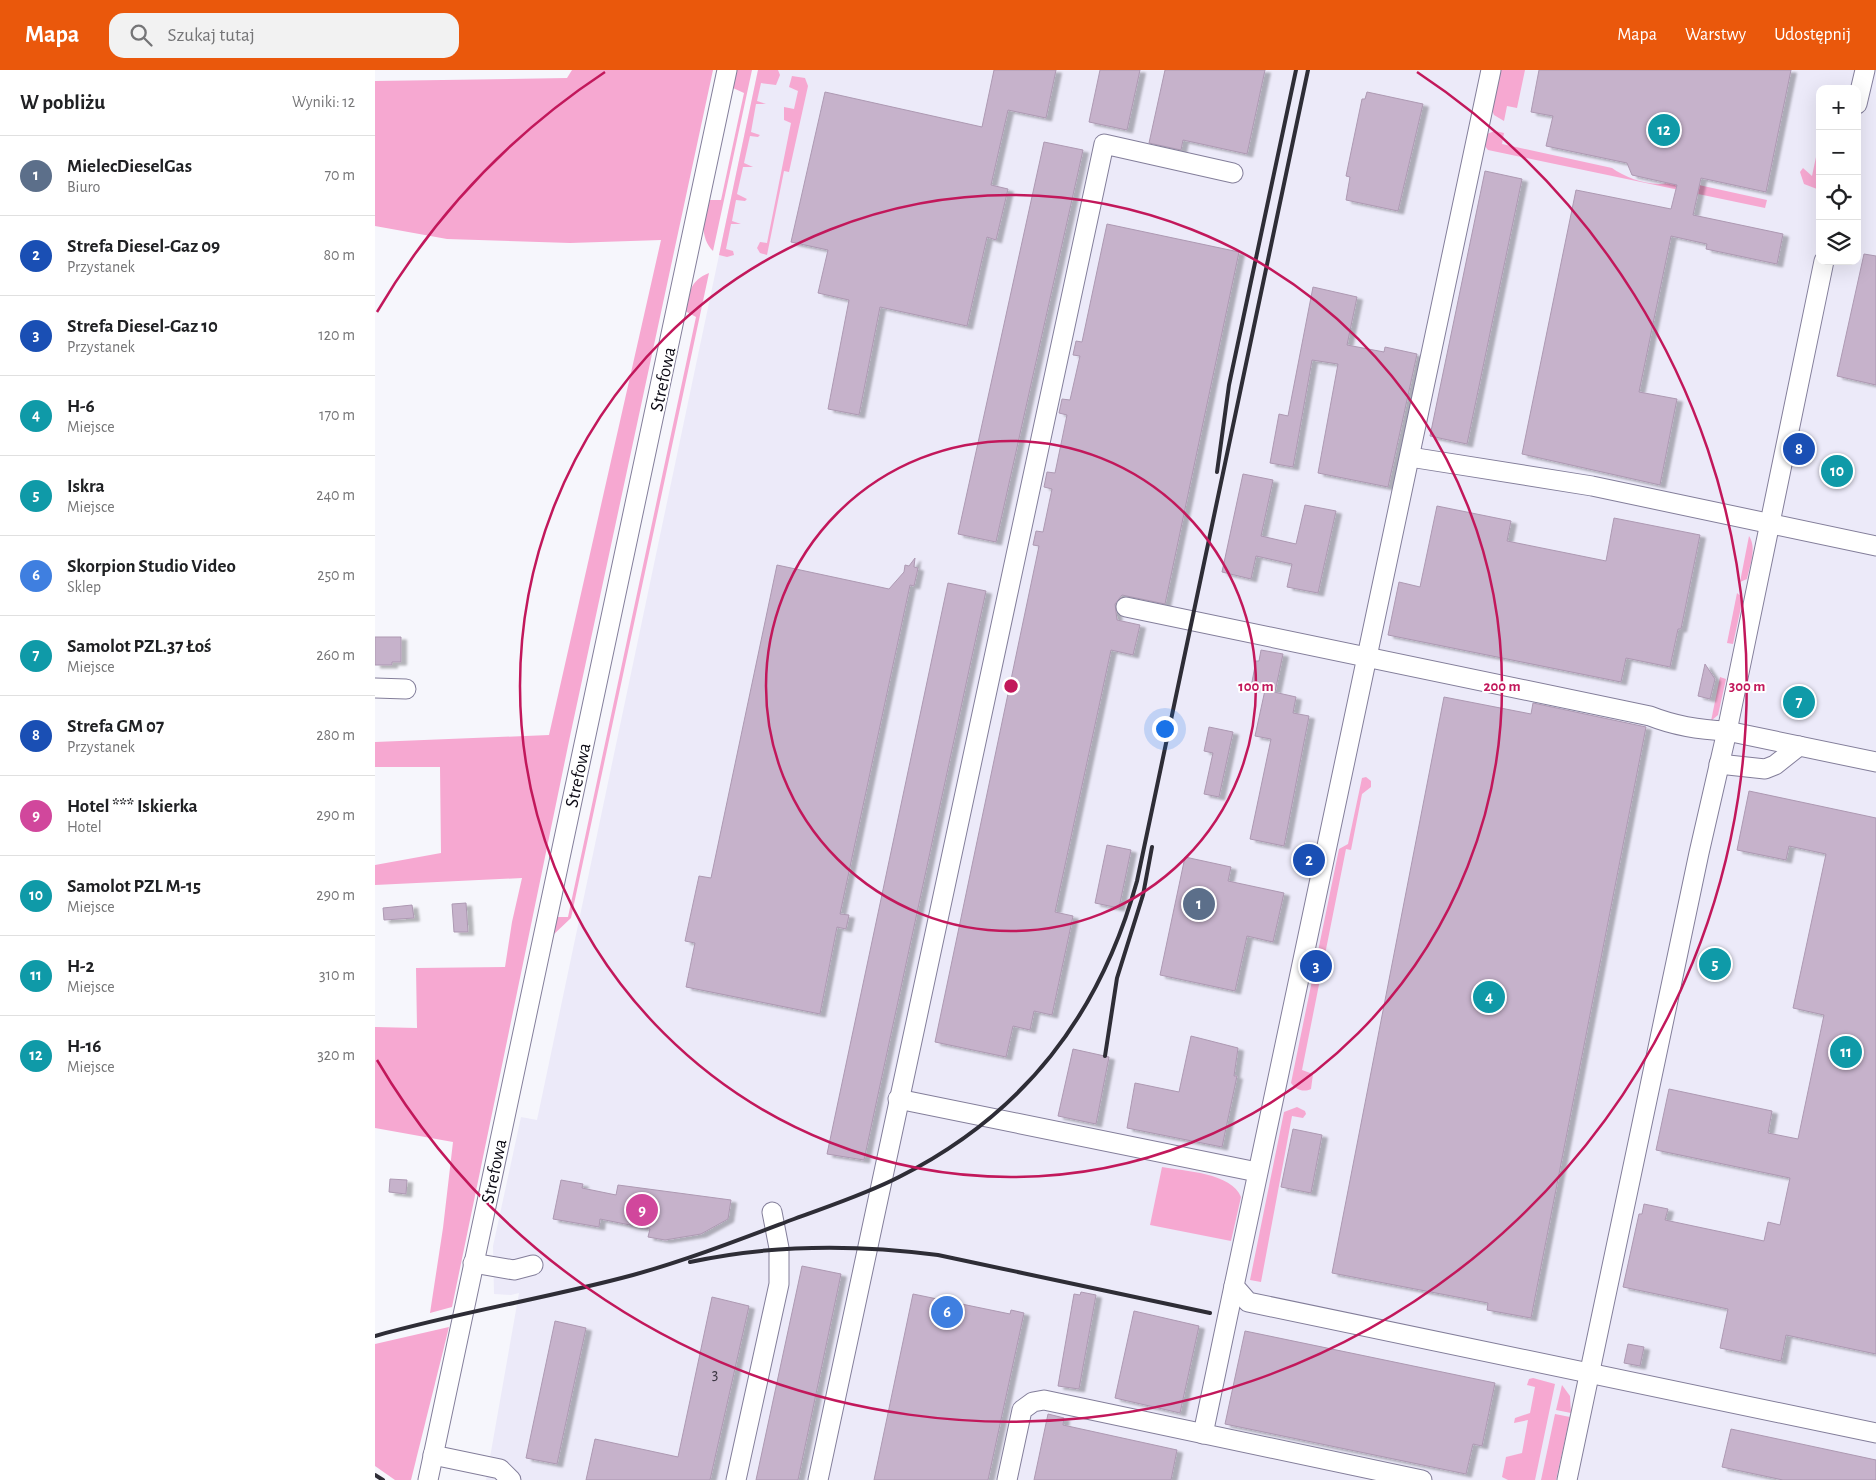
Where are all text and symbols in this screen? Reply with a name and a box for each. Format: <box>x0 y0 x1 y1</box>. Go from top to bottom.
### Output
search box <box>109 13 459 58</box>
icon: search <box>127 21 155 49</box>
text: Mapa <box>25 23 79 47</box>
text: Szukaj tutaj <box>167 26 255 45</box>
text: Mapa <box>1617 26 1657 44</box>
text: Warstwy <box>1685 26 1746 44</box>
text: Udostępnij <box>1774 26 1851 44</box>
map controls <box>1816 85 1861 265</box>
button: + <box>1816 85 1861 130</box>
text: W pobliżu <box>20 92 105 113</box>
text: Wyniki: 12 <box>292 94 355 110</box>
pin: 12 <box>1648 111 1680 149</box>
button: − <box>1816 130 1861 175</box>
text: MielecDieselGas <box>67 157 192 176</box>
text: 1 <box>33 167 39 183</box>
text: 70 m <box>324 167 355 183</box>
button: locate <box>1816 175 1861 220</box>
text: Biuro <box>67 179 100 195</box>
button: layers <box>1816 220 1861 265</box>
text: Strefa Diesel-Gaz 09 <box>67 237 220 256</box>
text: 2 <box>32 247 40 263</box>
text: 80 m <box>324 247 355 263</box>
text: Przystanek <box>67 259 135 275</box>
text: Strefa Diesel-Gaz 10 <box>67 317 218 336</box>
text: 3 <box>33 327 39 343</box>
text: 120 m <box>318 327 355 343</box>
text: Przystanek <box>67 339 135 355</box>
street label: Strefowa <box>647 345 680 413</box>
text: H-6 <box>67 397 95 416</box>
text: 4 <box>32 407 40 423</box>
text: 170 m <box>319 407 355 423</box>
text: Miejsce <box>67 419 115 435</box>
pin: 8 <box>1783 430 1815 468</box>
pin: 10 <box>1821 452 1853 490</box>
text: Iskra <box>67 477 105 496</box>
text: 5 <box>33 487 39 503</box>
text: 240 m <box>316 487 355 503</box>
text: Miejsce <box>67 499 115 515</box>
text: Skorpion Studio Video <box>67 557 236 576</box>
text: 6 <box>32 567 40 583</box>
text: 250 m <box>317 567 355 583</box>
text: Sklep <box>67 579 101 595</box>
text: Samolot PZL.37 Łoś <box>67 637 211 656</box>
text: 7 <box>33 647 39 663</box>
text: 260 m <box>316 647 355 663</box>
text: Miejsce <box>67 659 115 675</box>
centre of rings <box>1002 677 1020 695</box>
text: 100 m <box>1238 679 1274 694</box>
text: 200 m <box>1483 679 1521 694</box>
text: 300 m <box>1729 679 1765 694</box>
pin: 7 <box>1783 683 1815 721</box>
your location <box>1152 716 1178 742</box>
text: Strefa GM 07 <box>67 717 164 736</box>
text: 8 <box>32 727 40 743</box>
text: 280 m <box>316 727 355 743</box>
text: Przystanek <box>67 739 135 755</box>
street label: Strefowa <box>562 741 595 809</box>
text: Hotel *** Iskierka <box>67 797 198 816</box>
text: 9 <box>32 807 40 823</box>
text: 290 m <box>316 807 355 823</box>
text: Hotel <box>67 819 102 835</box>
pin: 2 <box>1293 841 1325 879</box>
text: Samolot PZL M-15 <box>67 877 201 896</box>
pin: 1 <box>1183 885 1215 923</box>
text: 10 <box>29 887 43 903</box>
text: 290 m <box>316 887 355 903</box>
text: Miejsce <box>67 899 115 915</box>
pin: 5 <box>1699 945 1731 983</box>
pin: 3 <box>1300 947 1332 985</box>
text: H-2 <box>67 957 94 976</box>
text: 11 <box>30 967 42 983</box>
text: 310 m <box>319 967 355 983</box>
pin: 4 <box>1473 978 1505 1016</box>
text: Miejsce <box>67 979 115 995</box>
pin: 11 <box>1830 1033 1862 1071</box>
text: H-16 <box>67 1037 101 1056</box>
text: 12 <box>29 1047 43 1063</box>
text: 320 m <box>317 1047 355 1063</box>
text: Miejsce <box>67 1059 115 1075</box>
street label: Strefowa <box>478 1137 511 1205</box>
pin: 9 <box>626 1191 658 1229</box>
pin: 6 <box>931 1293 963 1331</box>
house number: 3 <box>712 1366 718 1382</box>

